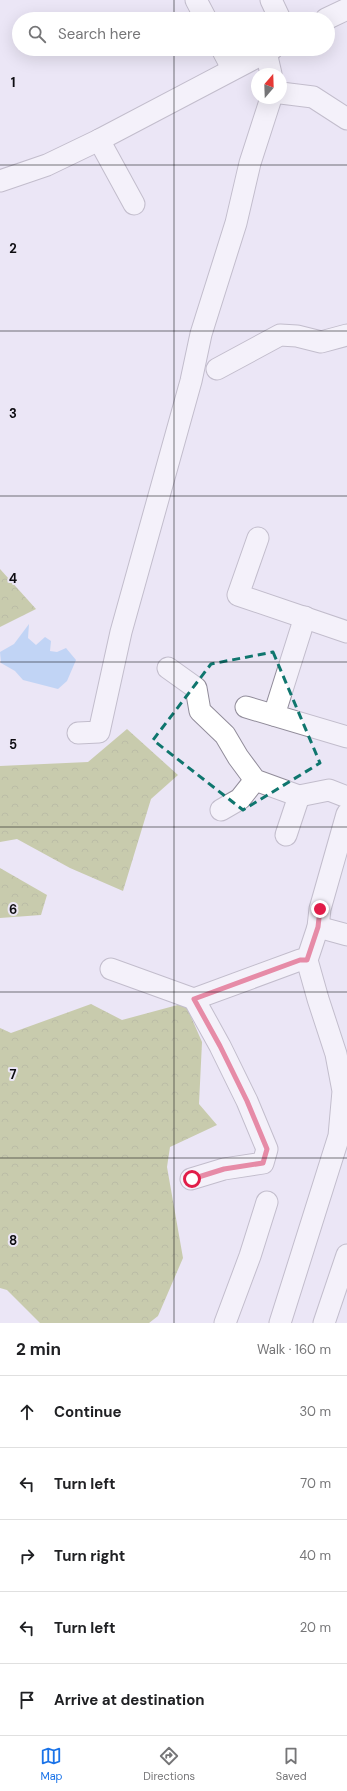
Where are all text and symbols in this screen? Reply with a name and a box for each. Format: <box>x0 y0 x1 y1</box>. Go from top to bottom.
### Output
search box <box>12 12 335 56</box>
icon: search <box>26 23 48 45</box>
text: Search here <box>58 24 141 44</box>
north arrow <box>251 68 287 104</box>
text: 1 <box>11 74 15 91</box>
text: 2 <box>9 240 17 257</box>
text: 3 <box>9 405 17 422</box>
text: 4 <box>9 570 17 587</box>
text: 5 <box>9 736 17 753</box>
route end <box>311 900 329 918</box>
text: 6 <box>9 901 17 918</box>
text: 7 <box>10 1066 17 1083</box>
route start <box>183 1170 201 1188</box>
text: 8 <box>9 1232 17 1249</box>
text: 2 min <box>16 1338 61 1360</box>
text: Walk · 160 m <box>257 1341 331 1358</box>
icon: ahead <box>16 1401 38 1423</box>
text: Continue <box>54 1402 122 1422</box>
text: 30 m <box>299 1403 331 1420</box>
icon: left <box>16 1473 38 1495</box>
text: Turn left <box>54 1474 115 1494</box>
text: 70 m <box>300 1475 331 1492</box>
icon: right <box>16 1545 38 1567</box>
text: Turn right <box>54 1546 125 1566</box>
text: 40 m <box>299 1547 331 1564</box>
icon: left <box>16 1617 38 1639</box>
text: Turn left <box>54 1618 115 1638</box>
text: 20 m <box>300 1619 331 1636</box>
icon: arrive <box>16 1689 38 1711</box>
text: Arrive at destination <box>54 1690 205 1710</box>
tab: Map <box>40 1745 63 1783</box>
tab: Directions <box>143 1745 195 1783</box>
tab: Saved <box>276 1745 307 1783</box>

